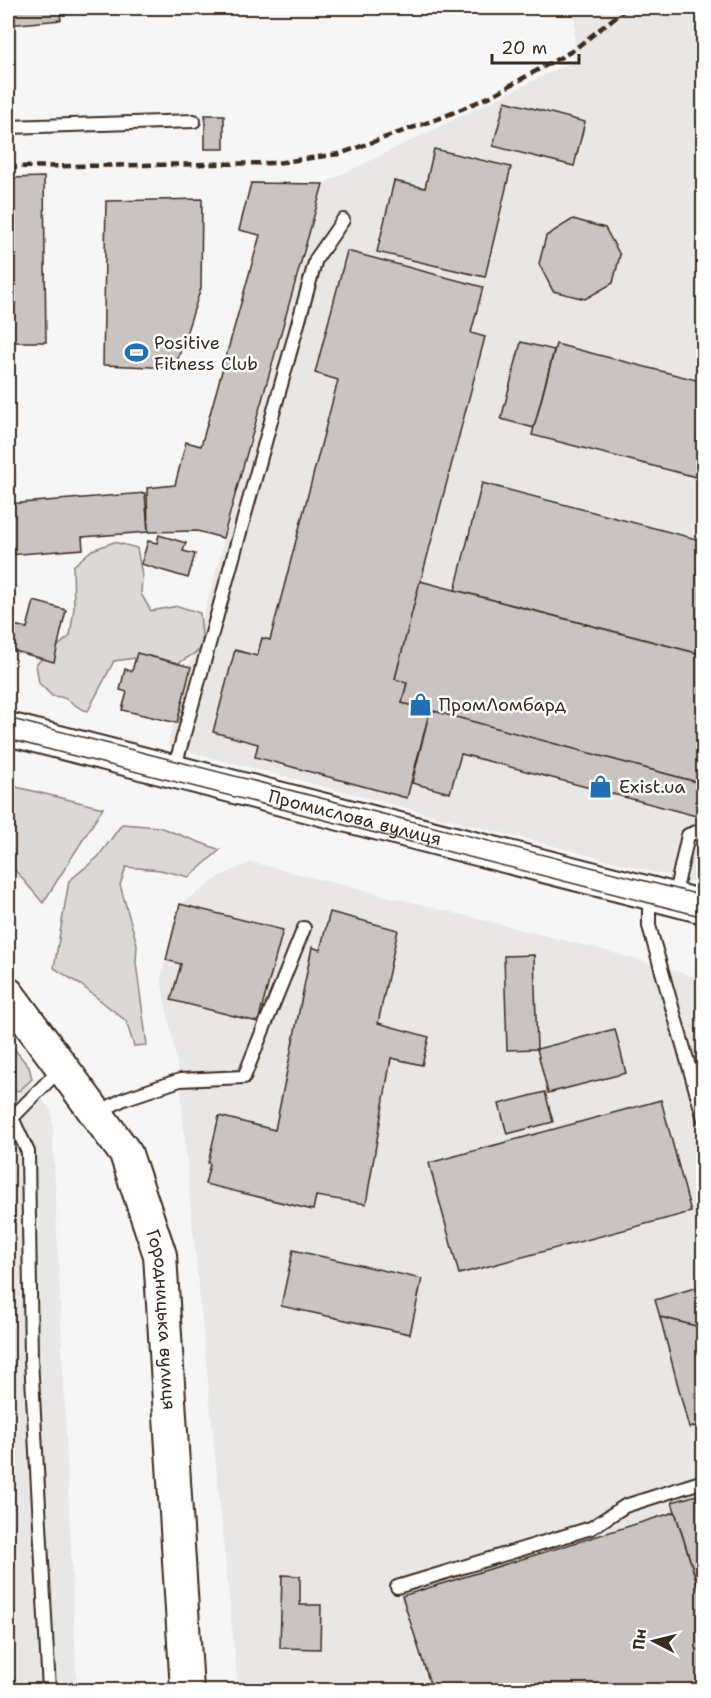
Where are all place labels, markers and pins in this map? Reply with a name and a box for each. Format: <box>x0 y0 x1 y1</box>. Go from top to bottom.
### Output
place label: Positive Fitness Club <box>154 331 258 376</box>
sports icon: Positive Fitness Club <box>123 340 149 366</box>
shop icon: ПромЛомбард <box>408 692 434 718</box>
place label: ПромЛомбард <box>439 693 567 717</box>
shop icon: Exist.ua <box>588 774 614 800</box>
place label: Exist.ua <box>619 775 685 799</box>

